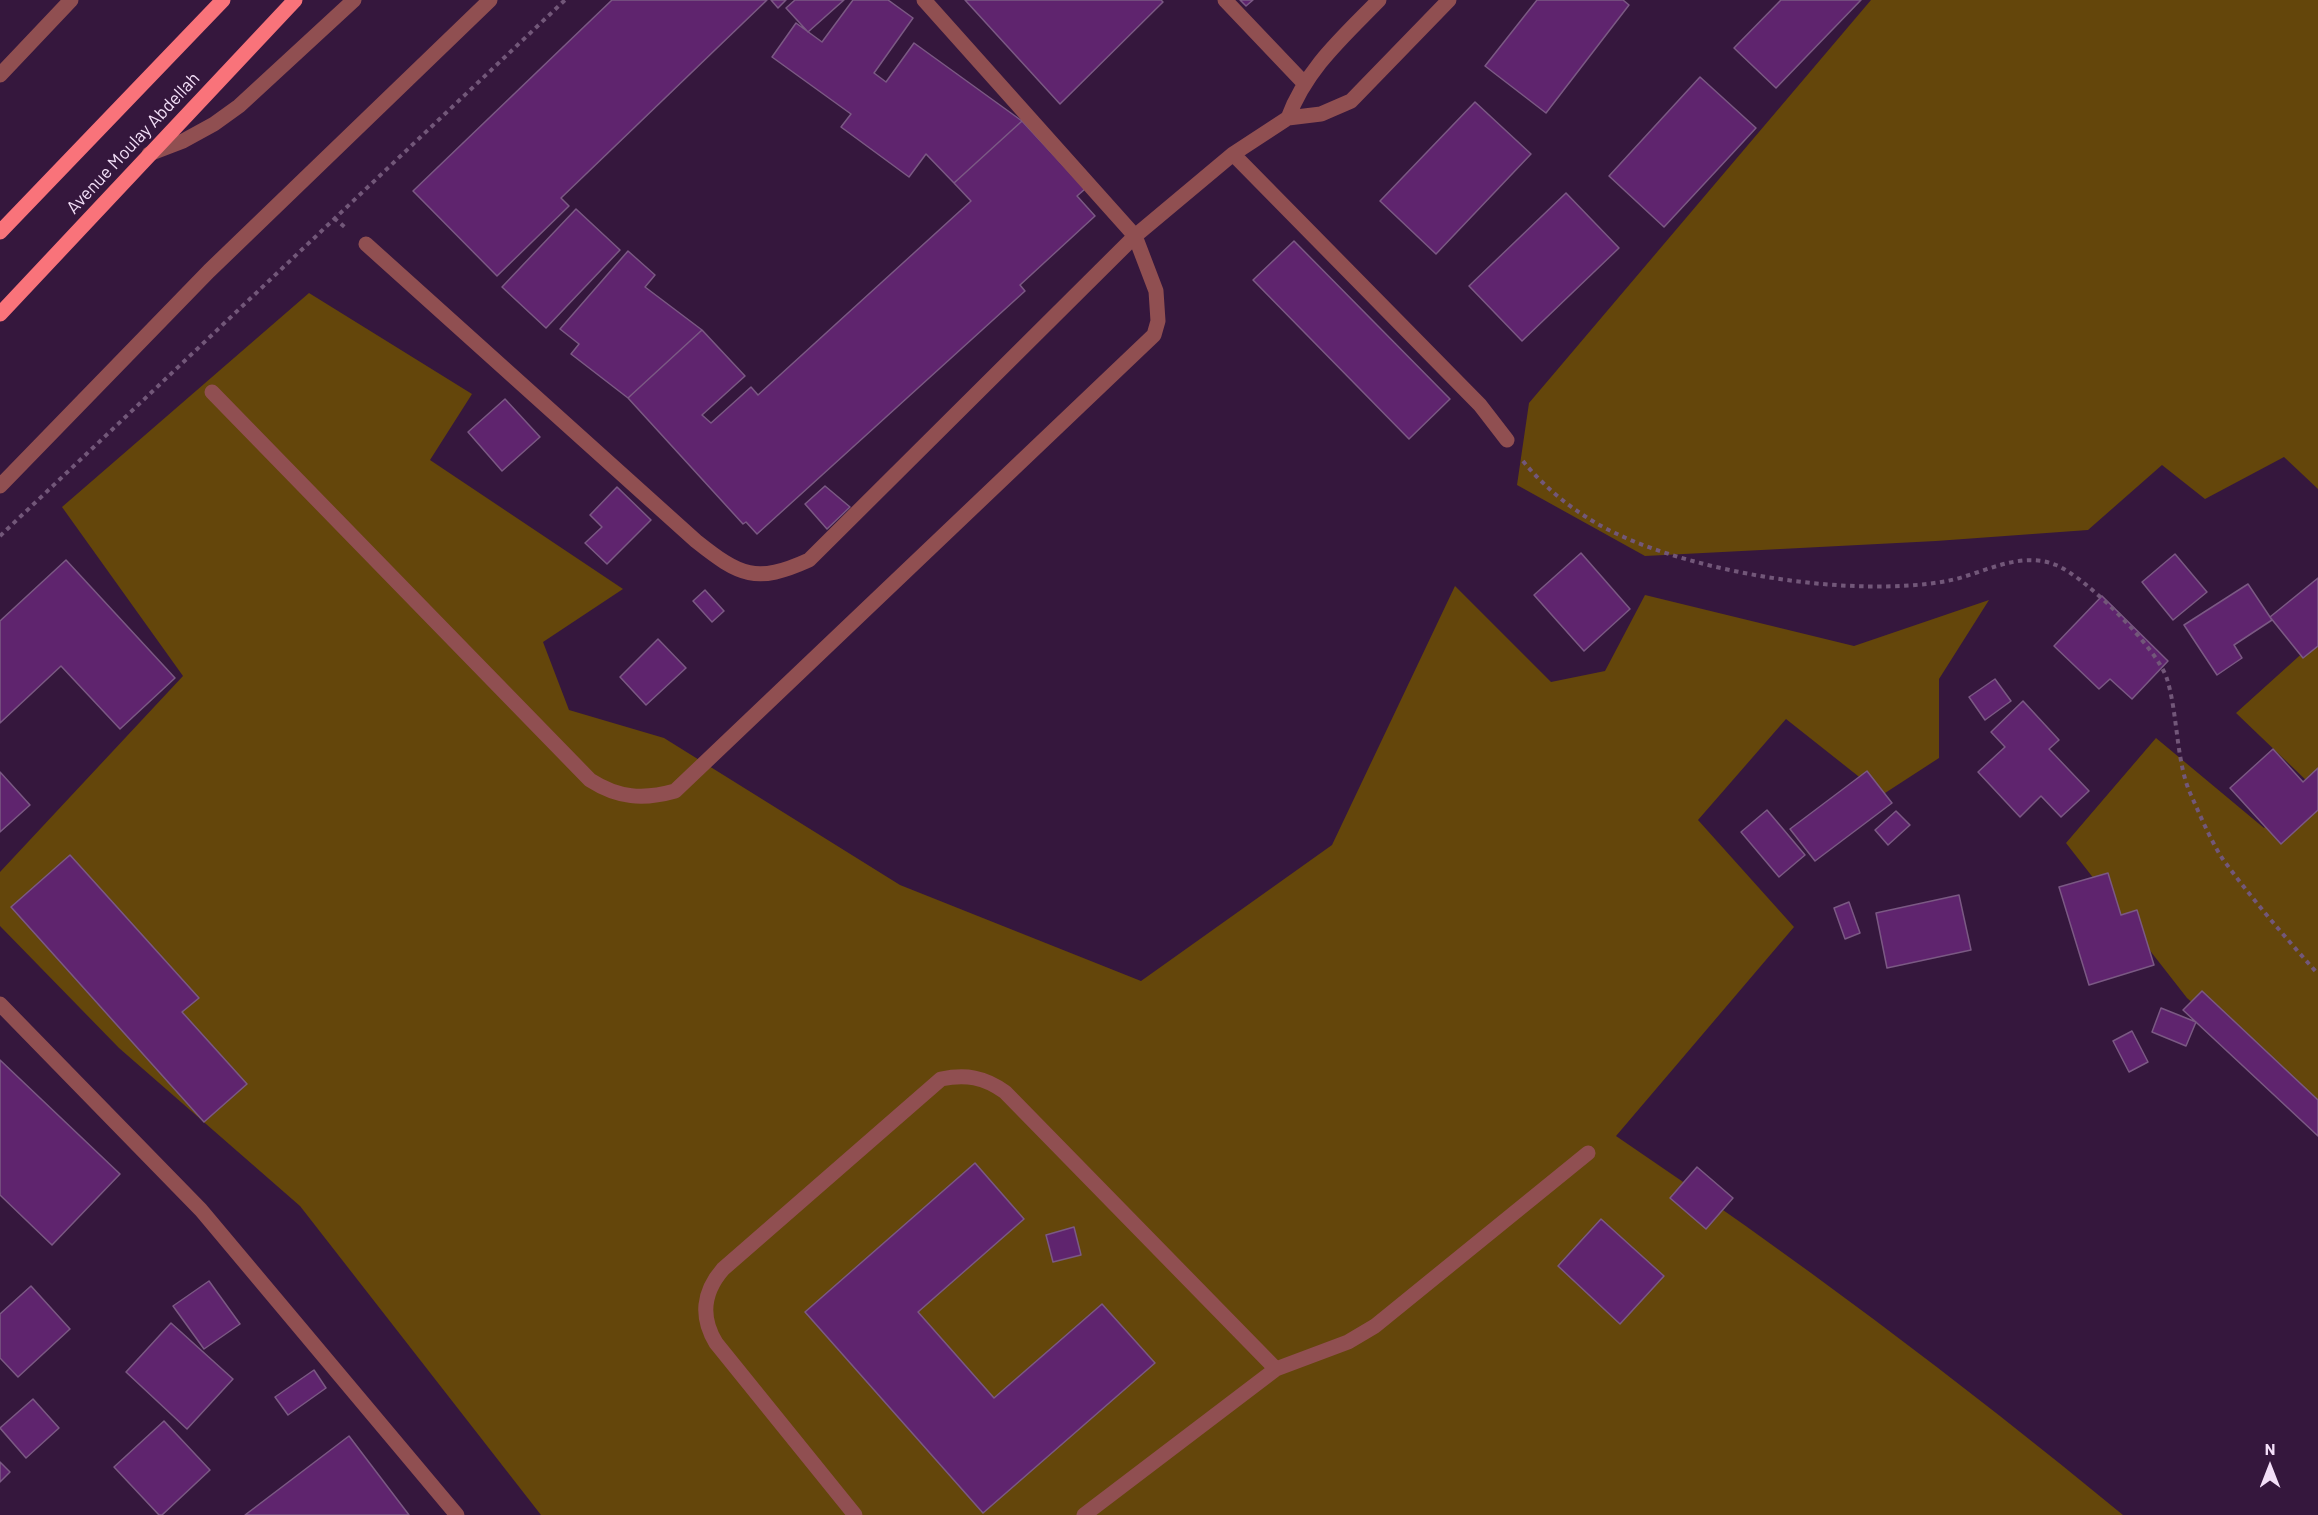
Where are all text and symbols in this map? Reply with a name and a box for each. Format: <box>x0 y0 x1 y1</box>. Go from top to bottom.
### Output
street label: Avenue Moulay Abdellah <box>62 68 204 218</box>
north arrow <box>2240 1437 2300 1497</box>
text: N <box>2265 1439 2275 1458</box>

